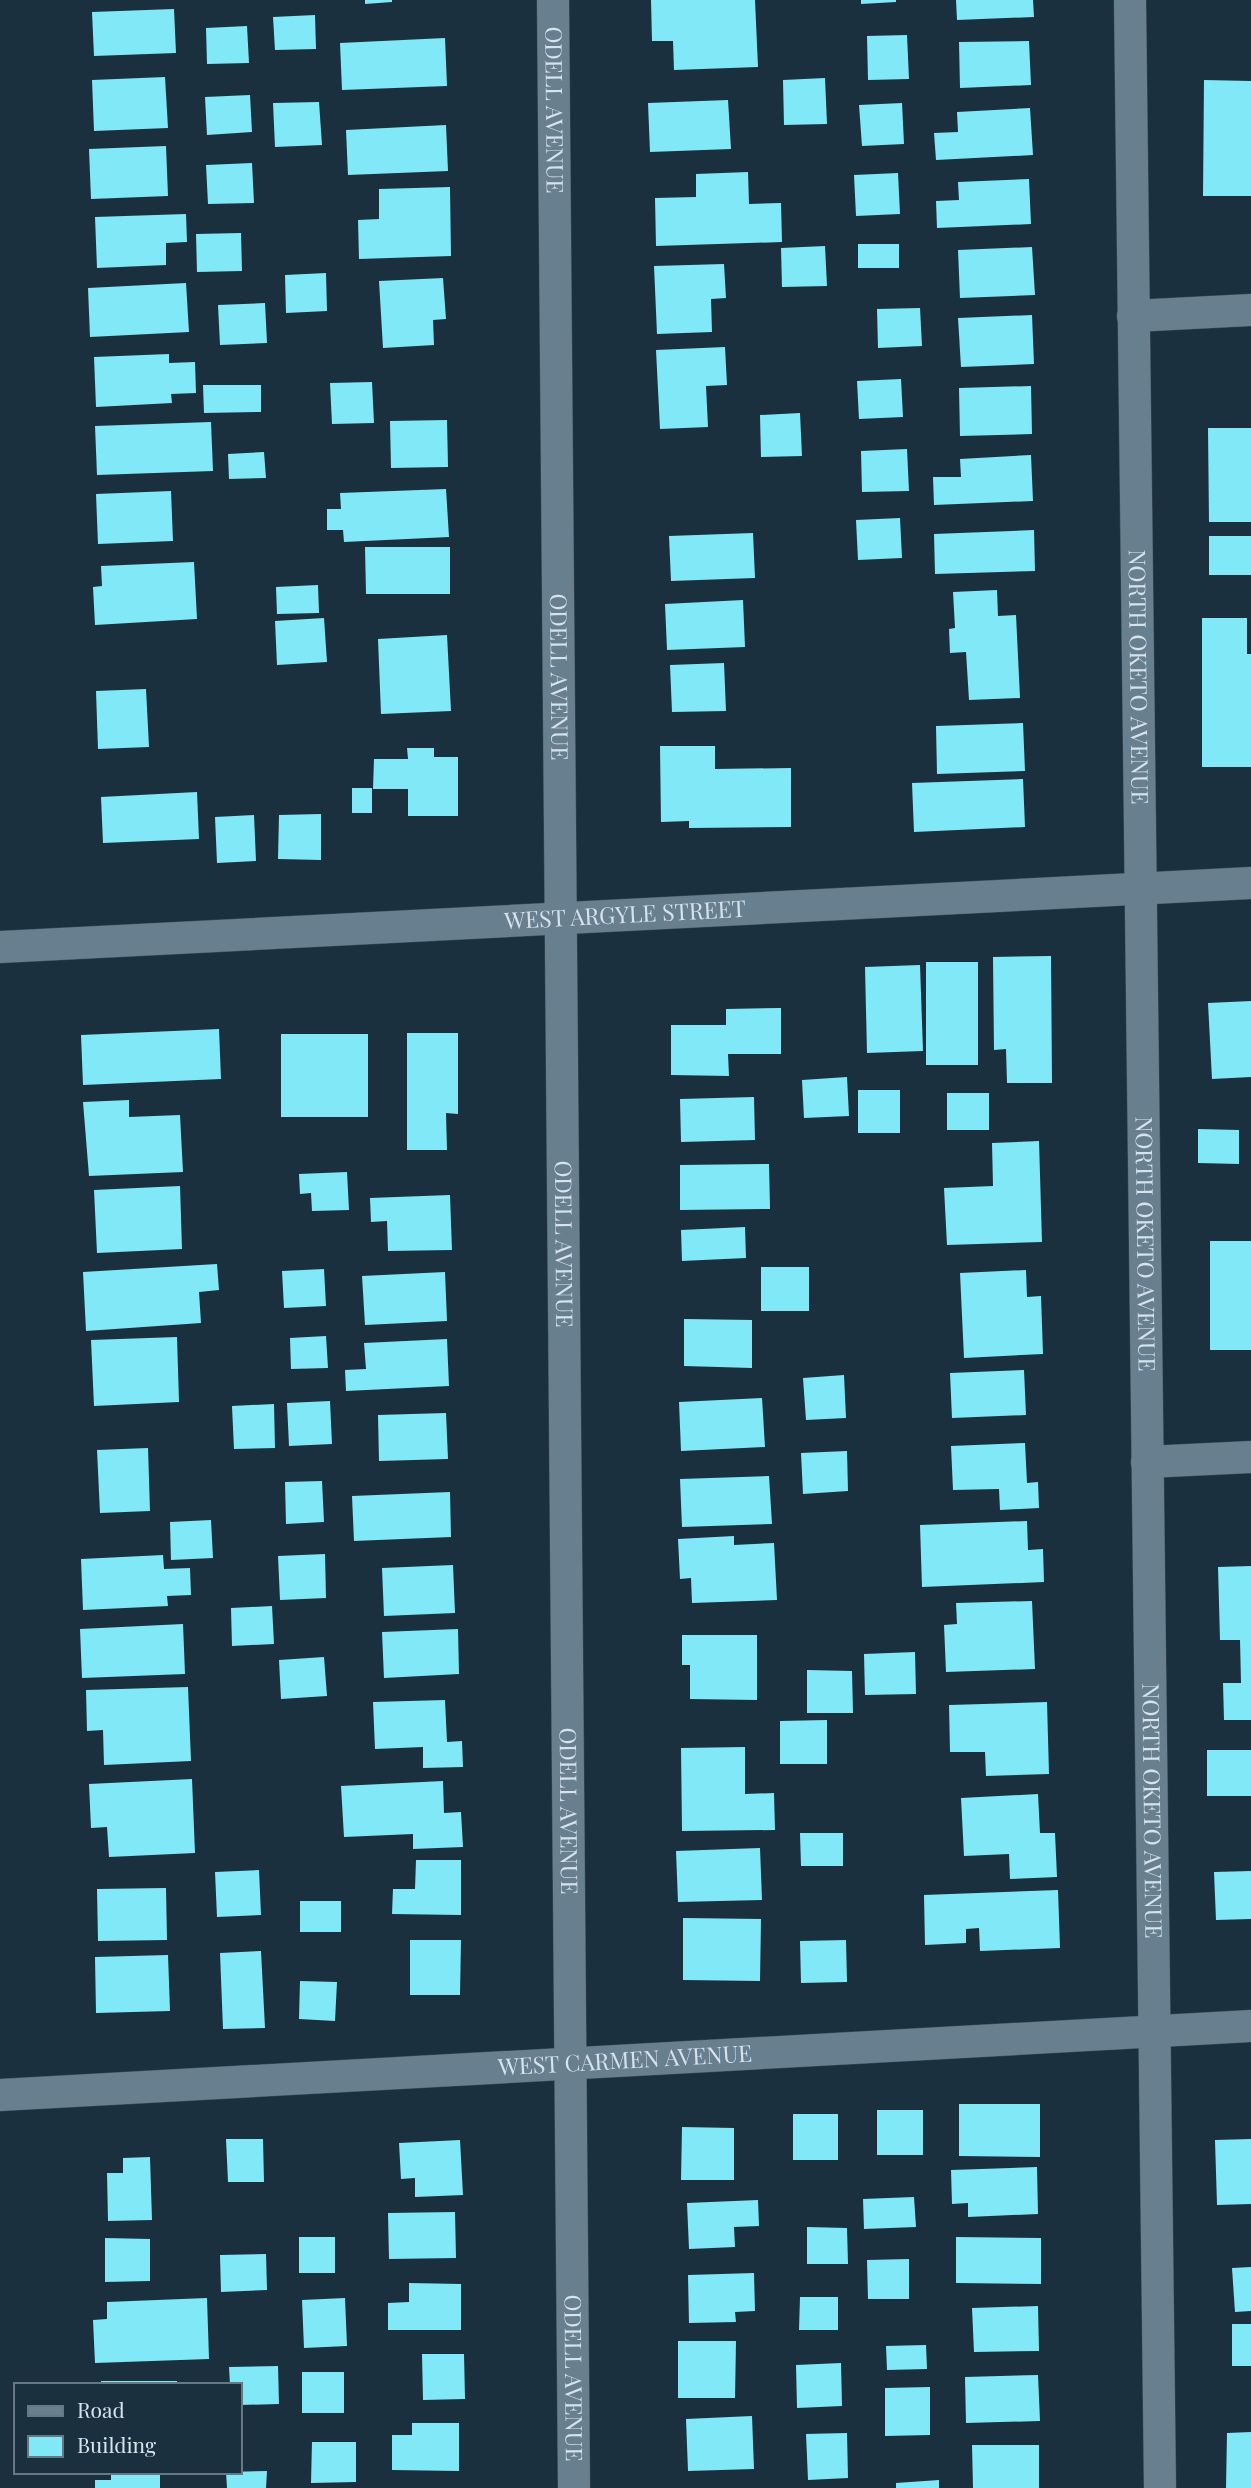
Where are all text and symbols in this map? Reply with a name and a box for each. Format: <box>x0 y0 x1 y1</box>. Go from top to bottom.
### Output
street label: ODELL AVENUE <box>539 26 572 194</box>
street label: NORTH OKETO AVENUE <box>1123 549 1157 805</box>
street label: ODELL AVENUE <box>544 593 576 761</box>
street label: WEST ARGYLE STREET <box>503 892 747 935</box>
street label: NORTH OKETO AVENUE <box>1129 1116 1164 1372</box>
street label: ODELL AVENUE <box>549 1160 581 1328</box>
street label: NORTH OKETO AVENUE <box>1136 1683 1170 1939</box>
street label: ODELL AVENUE <box>554 1727 586 1895</box>
street label: WEST CARMEN AVENUE <box>496 2037 753 2082</box>
street label: ODELL AVENUE <box>558 2294 591 2462</box>
legend <box>14 2383 242 2474</box>
text: Road <box>77 2395 125 2423</box>
text: Building <box>77 2430 156 2458</box>

